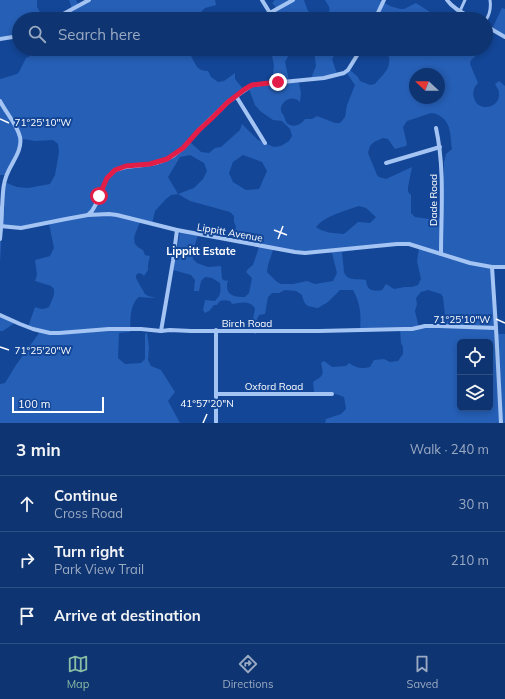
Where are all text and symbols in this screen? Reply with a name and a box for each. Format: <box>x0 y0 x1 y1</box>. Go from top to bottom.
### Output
search box <box>12 12 493 56</box>
icon: search <box>26 23 48 45</box>
text: Search here <box>58 25 140 44</box>
north arrow <box>409 68 445 104</box>
route end <box>269 73 287 91</box>
text: 71°25'10"W <box>15 116 71 129</box>
street label: Dade Road <box>427 174 440 226</box>
route start <box>90 187 108 205</box>
street label: Lippitt Avenue <box>196 220 264 245</box>
district label: Lippitt Estate <box>166 244 236 258</box>
text: 71°25'10"W <box>434 313 490 326</box>
street label: Birch Road <box>222 317 272 330</box>
map controls <box>457 339 493 411</box>
button: locate <box>457 339 493 375</box>
text: 71°25'20"W <box>15 344 71 357</box>
button: layers <box>457 375 493 411</box>
street label: Oxford Road <box>245 380 303 393</box>
scale bar <box>12 395 104 414</box>
text: 100 m <box>18 397 50 411</box>
text: 41°57'20"N <box>180 397 234 410</box>
text: 3 min <box>16 439 61 460</box>
text: Walk · 240 m <box>410 441 489 457</box>
text: Continue <box>54 486 117 505</box>
icon: ahead <box>16 493 38 515</box>
text: 30 m <box>459 496 489 512</box>
text: Cross Road <box>54 505 123 521</box>
text: Turn right <box>54 542 124 561</box>
icon: right <box>16 549 38 571</box>
text: 210 m <box>451 552 489 568</box>
text: Park View Trail <box>54 561 144 577</box>
icon: arrive <box>16 605 38 627</box>
text: Arrive at destination <box>54 606 201 625</box>
tab: Map <box>67 653 89 691</box>
tab: Directions <box>223 653 273 691</box>
tab: Saved <box>407 653 438 691</box>

